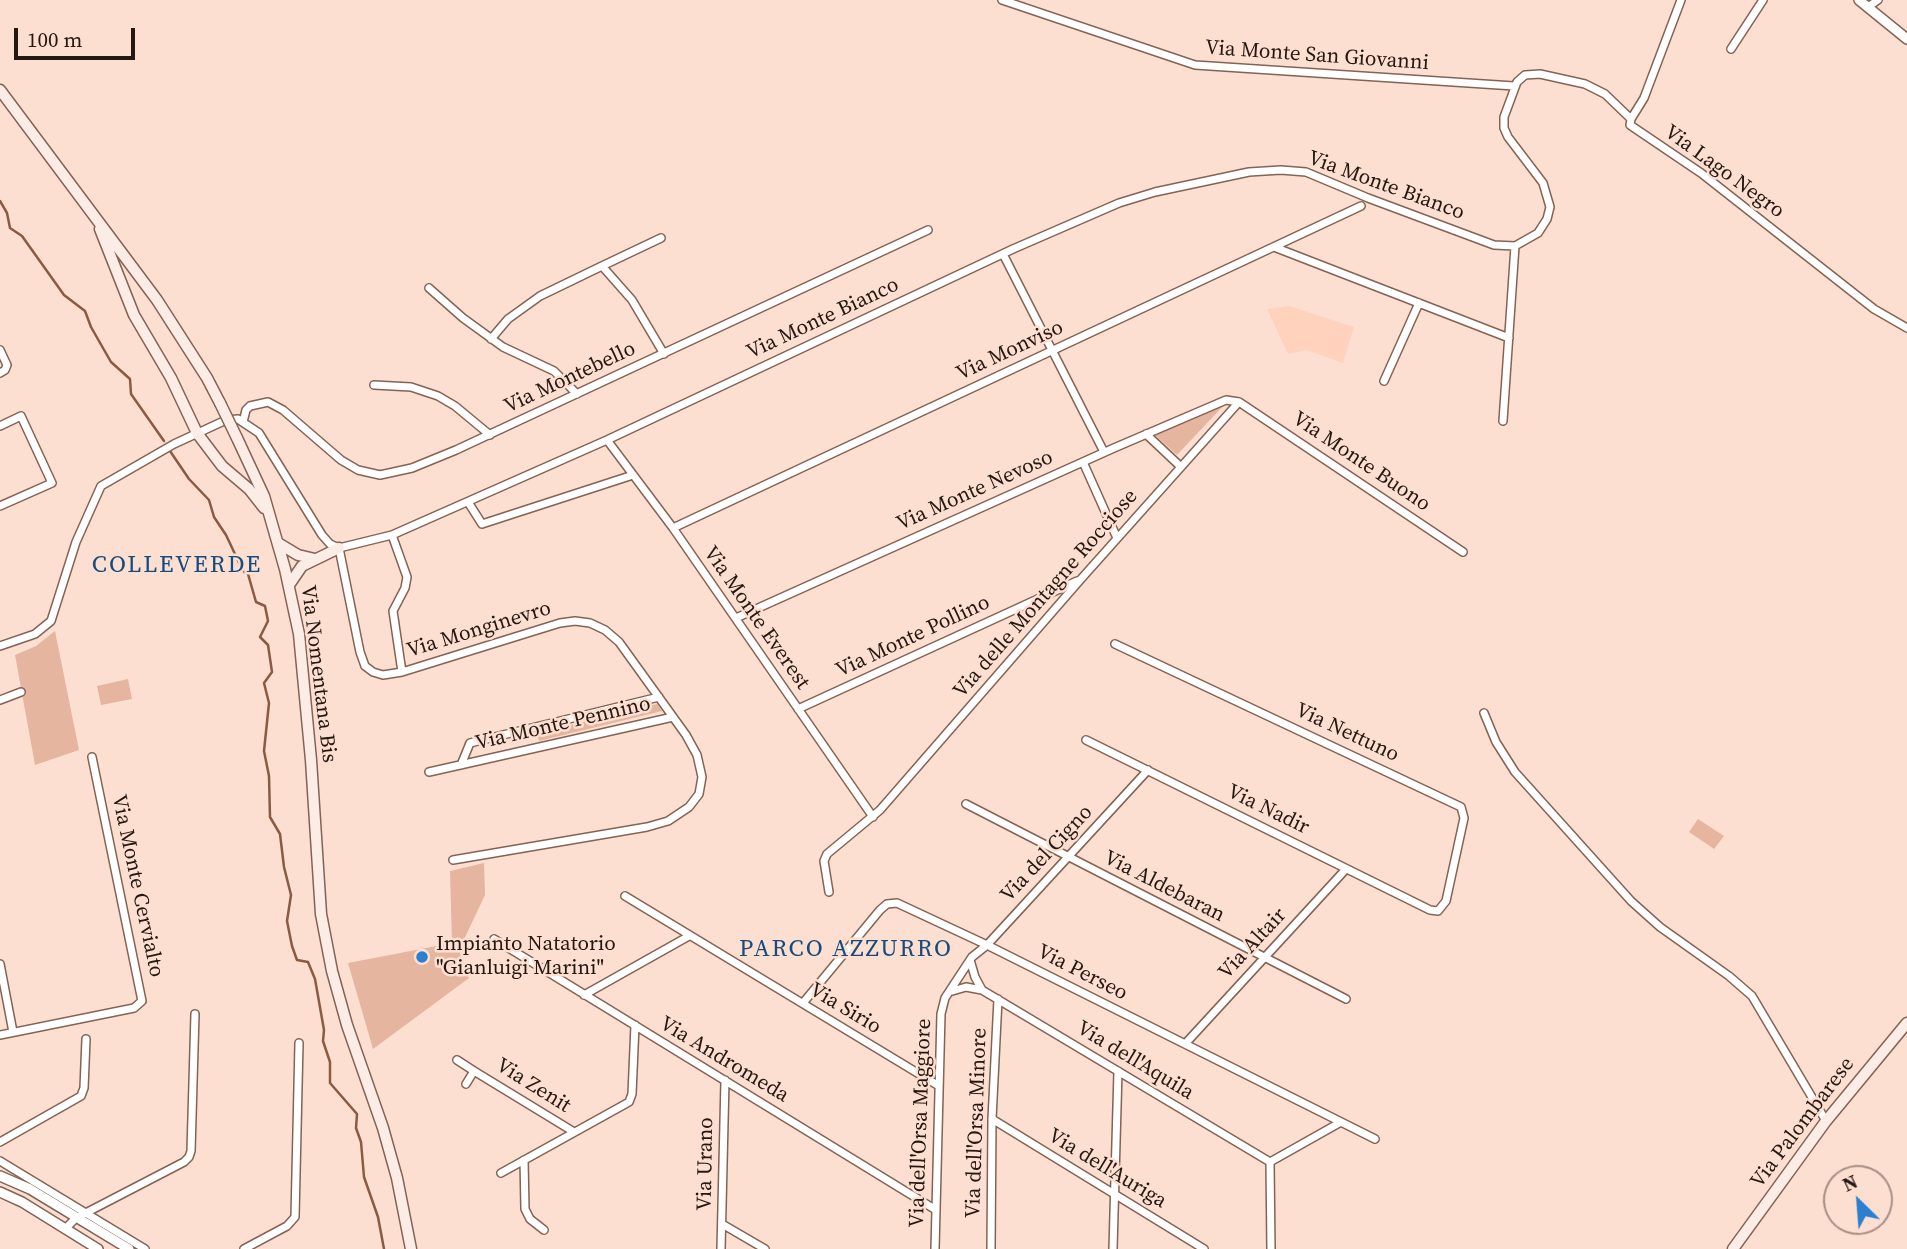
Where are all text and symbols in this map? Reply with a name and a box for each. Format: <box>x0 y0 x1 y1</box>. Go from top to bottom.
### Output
scale bar <box>18 14 138 58</box>
text: 100 m <box>27 25 82 54</box>
street label: Via Monte San Giovanni <box>1204 36 1430 76</box>
street label: Via Lago Negro <box>1659 120 1789 224</box>
street label: Via Monte Bianco <box>1304 146 1468 226</box>
street label: Via Monte Bianco <box>743 273 903 365</box>
street label: Via Monviso <box>953 315 1067 387</box>
street label: Via Montebello <box>500 337 640 419</box>
street label: Via Monte Buono <box>1287 407 1435 517</box>
street label: Via Monte Nevoso <box>893 445 1057 537</box>
street label: Via delle Montagne Rocciose <box>949 485 1143 703</box>
street label: Via Monte Everest <box>697 542 815 694</box>
district label: COLLEVERDE <box>93 552 261 580</box>
street label: Via Nomentana Bis <box>295 584 341 764</box>
street label: Via Monte Pollino <box>832 590 994 684</box>
street label: Via Monginevro <box>404 596 554 664</box>
street label: Via Monte Pennino <box>473 692 653 756</box>
street label: Via Nettuno <box>1291 698 1403 768</box>
street label: Via Nadir <box>1223 779 1313 841</box>
street label: Via Monte Cervialto <box>105 793 169 979</box>
street label: Via del Cigno <box>996 800 1098 908</box>
street label: Via Aldebaran <box>1099 846 1229 928</box>
street label: Via Altair <box>1214 903 1292 985</box>
place label: Impianto Natatorio "Gianluigi Marini" <box>436 932 616 982</box>
district label: PARCO AZZURRO <box>741 936 951 964</box>
street label: Via Perseo <box>1033 940 1131 1006</box>
marker: Impianto Natatorio "Gianluigi Marini" <box>414 949 430 965</box>
street label: Via Sirio <box>805 978 885 1040</box>
street label: Via Andromeda <box>655 1012 793 1108</box>
street label: Via dell'Aquila <box>1072 1016 1198 1106</box>
street label: Via dell'Orsa Maggiore <box>905 1018 937 1228</box>
street label: Via dell'Orsa Minore <box>961 1028 993 1218</box>
street label: Via Zenit <box>491 1053 575 1119</box>
street label: Via Palombarese <box>1746 1053 1860 1193</box>
street label: Via Urano <box>693 1117 719 1211</box>
street label: Via dell'Auriga <box>1043 1124 1171 1214</box>
north arrow <box>1823 1165 1893 1235</box>
text: N <box>1838 1168 1862 1197</box>

